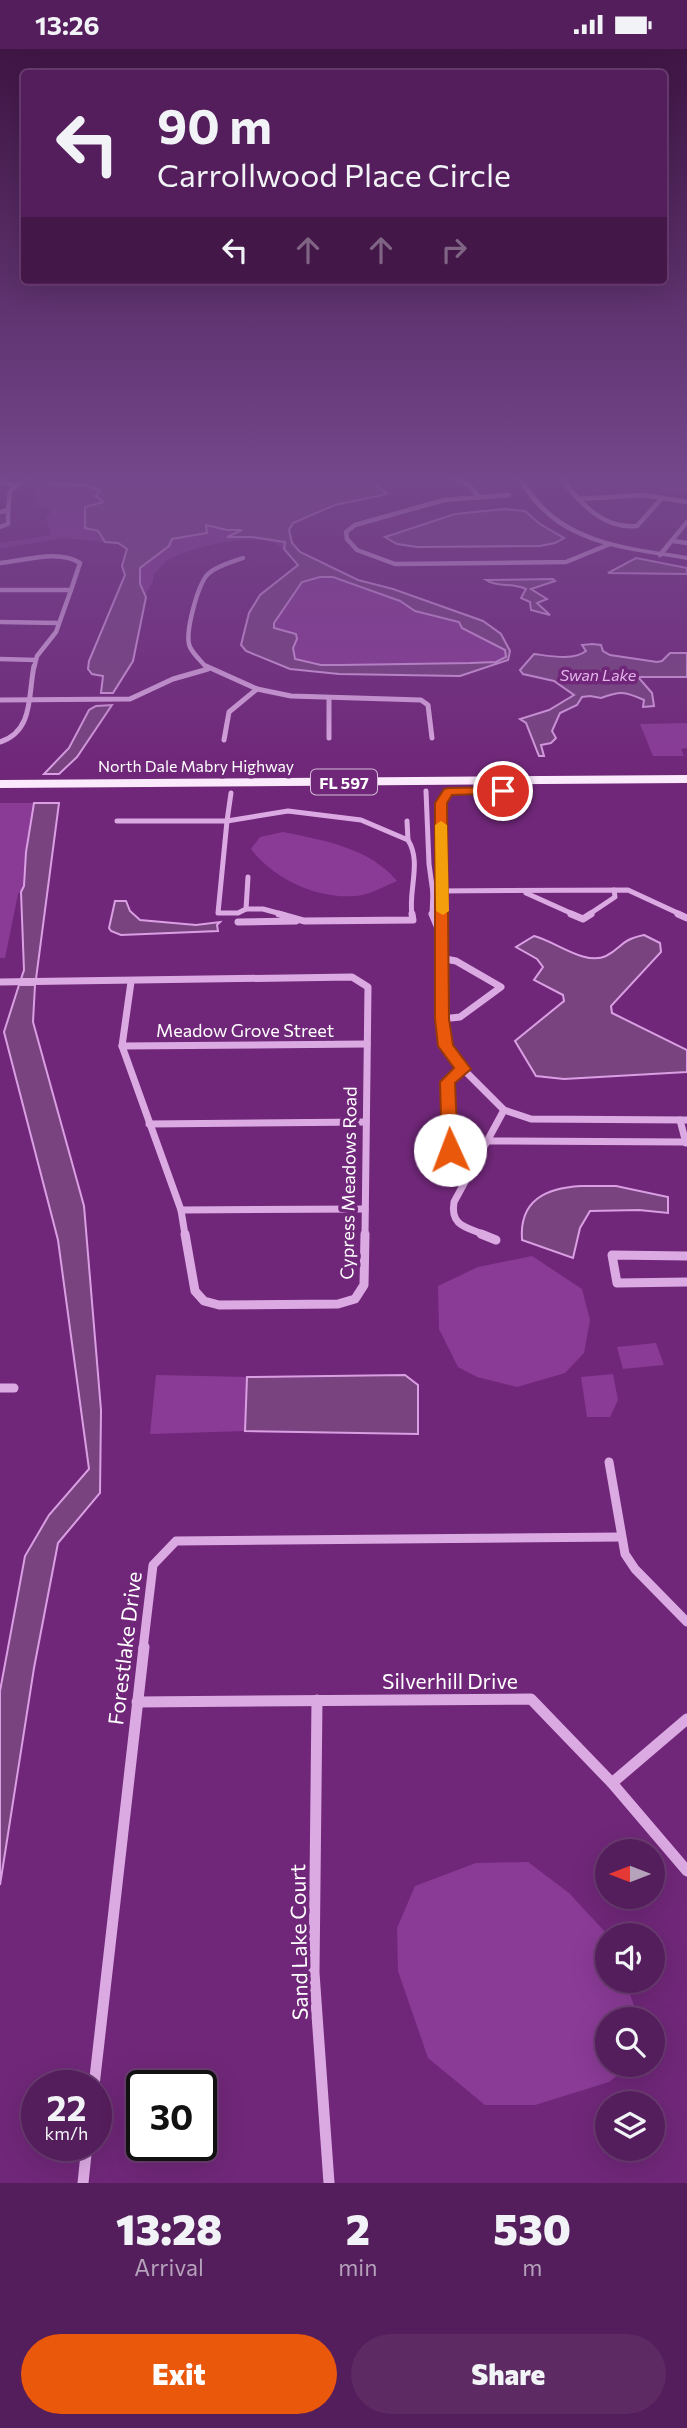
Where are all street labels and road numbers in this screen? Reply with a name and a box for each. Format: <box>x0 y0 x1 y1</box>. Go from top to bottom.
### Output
street label: North Dale Mabry Highway <box>98 756 294 775</box>
road number: FL 597 <box>311 769 377 795</box>
street label: Meadow Grove Street <box>156 1019 334 1041</box>
street label: Cypress Meadows Road <box>335 1086 361 1280</box>
street label: Forestlake Drive <box>102 1570 146 1726</box>
street label: Silverhill Drive <box>382 1668 518 1693</box>
street label: Sand Lake Court <box>284 1864 312 2020</box>

